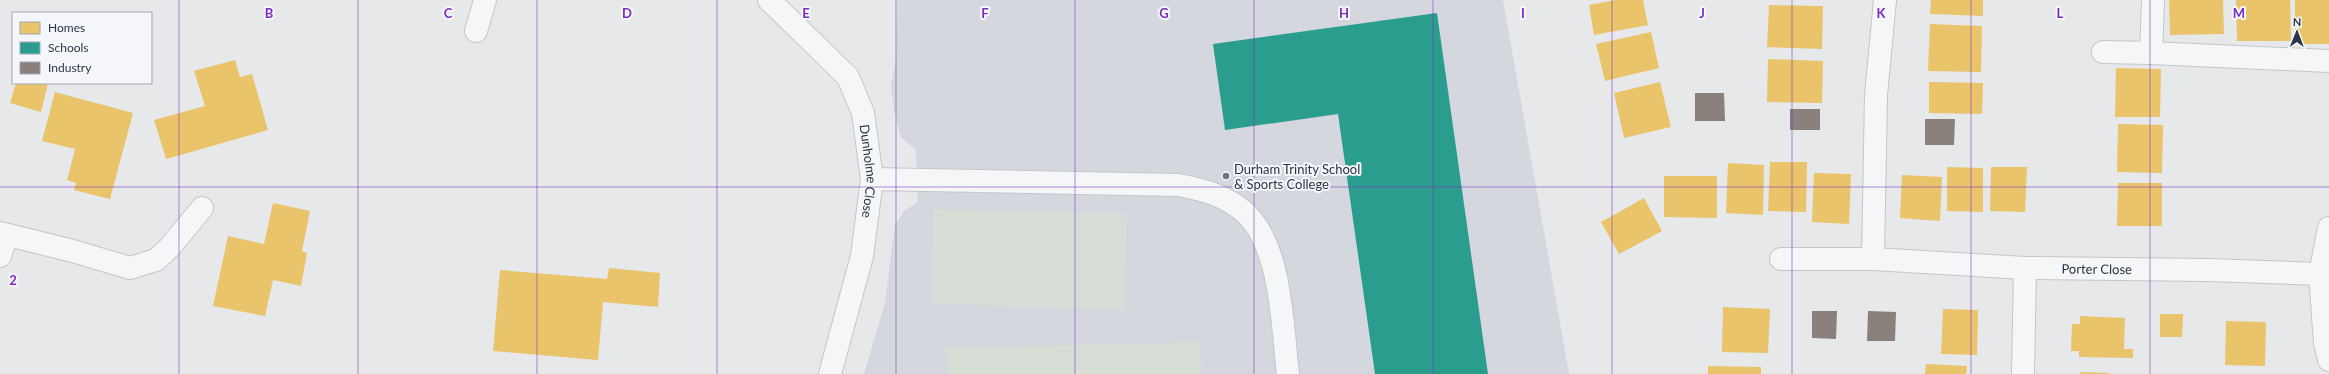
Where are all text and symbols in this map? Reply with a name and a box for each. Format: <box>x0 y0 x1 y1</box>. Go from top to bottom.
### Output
text: B <box>265 5 274 21</box>
text: C <box>444 5 453 21</box>
text: D <box>622 5 632 21</box>
text: E <box>802 5 810 21</box>
text: F <box>981 5 989 21</box>
text: G <box>1159 5 1169 21</box>
text: H <box>1339 5 1349 21</box>
text: I <box>1521 5 1525 21</box>
text: J <box>1699 5 1705 21</box>
text: K <box>1877 5 1887 21</box>
text: L <box>2057 5 2064 21</box>
text: M <box>2233 5 2245 21</box>
legend <box>12 12 152 84</box>
north arrow <box>2277 12 2317 52</box>
text: N <box>2293 15 2302 28</box>
text: Homes <box>48 20 85 35</box>
text: Schools <box>48 40 89 55</box>
text: Industry <box>48 60 92 75</box>
street label: Dunholme Close <box>857 123 880 219</box>
place label: Durham Trinity School & Sports College <box>1234 161 1360 192</box>
marker: Durham Trinity School & Sports College <box>1221 171 1231 181</box>
street label: Porter Close <box>2061 260 2132 277</box>
text: 2 <box>9 272 17 288</box>

